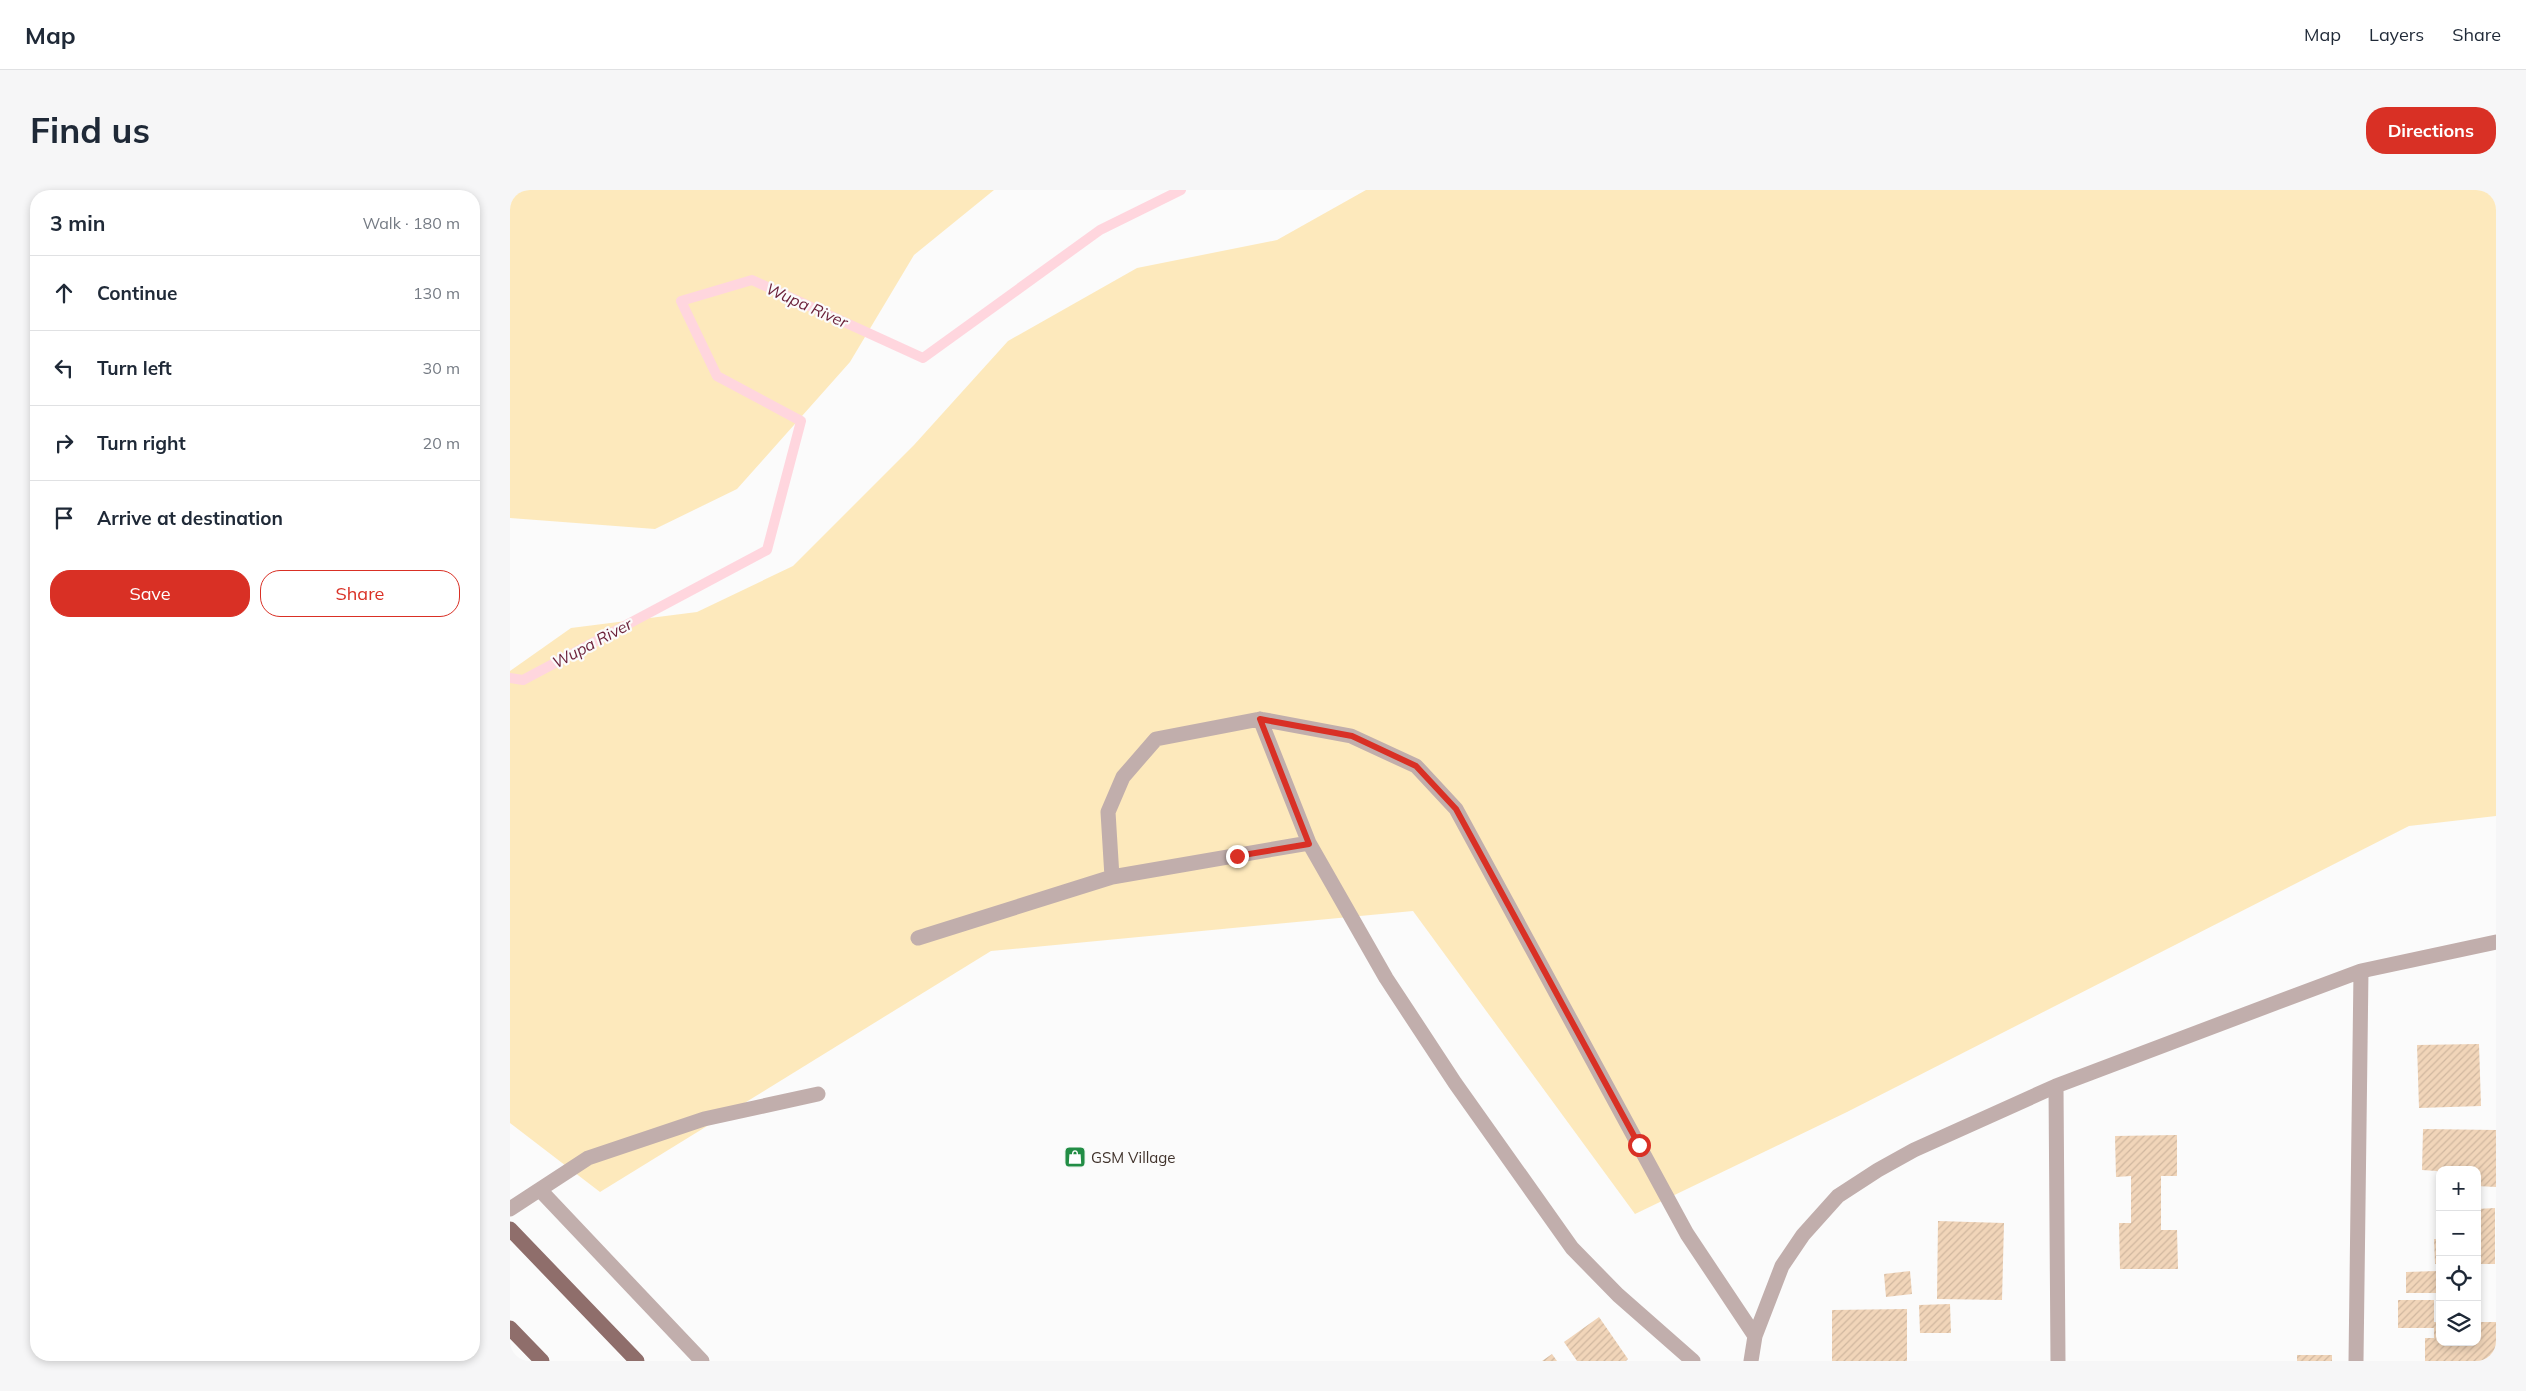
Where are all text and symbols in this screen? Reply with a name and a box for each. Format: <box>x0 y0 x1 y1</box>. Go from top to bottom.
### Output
text: Map <box>25 20 76 50</box>
text: Map <box>2304 23 2341 46</box>
text: Layers <box>2369 23 2424 46</box>
text: Share <box>2452 23 2501 46</box>
button: Directions <box>2366 107 2496 154</box>
text: Find us <box>30 108 150 152</box>
text: 3 min <box>50 210 105 236</box>
text: Walk · 180 m <box>362 213 460 233</box>
water label: Wupa River <box>763 278 852 332</box>
icon: ahead <box>50 279 78 307</box>
text: Continue <box>97 281 177 305</box>
text: 130 m <box>413 283 460 303</box>
icon: left <box>50 354 78 382</box>
text: Turn left <box>97 356 172 380</box>
text: 30 m <box>423 358 460 378</box>
icon: right <box>50 429 78 457</box>
text: Turn right <box>97 431 186 455</box>
text: 20 m <box>423 433 460 453</box>
icon: arrive <box>50 504 78 532</box>
text: Arrive at destination <box>97 506 283 530</box>
button: Save <box>50 570 250 617</box>
button: Share <box>260 570 460 617</box>
water label: Wupa River <box>549 613 636 672</box>
route end <box>1226 845 1249 868</box>
route start <box>1628 1134 1651 1157</box>
shop icon: GSM Village <box>1063 1145 1087 1169</box>
place label: GSM Village <box>1091 1148 1175 1167</box>
map controls <box>2436 1166 2481 1346</box>
button: + <box>2436 1166 2481 1211</box>
button: − <box>2436 1211 2481 1256</box>
button: locate <box>2436 1256 2481 1301</box>
button: layers <box>2436 1301 2481 1346</box>

